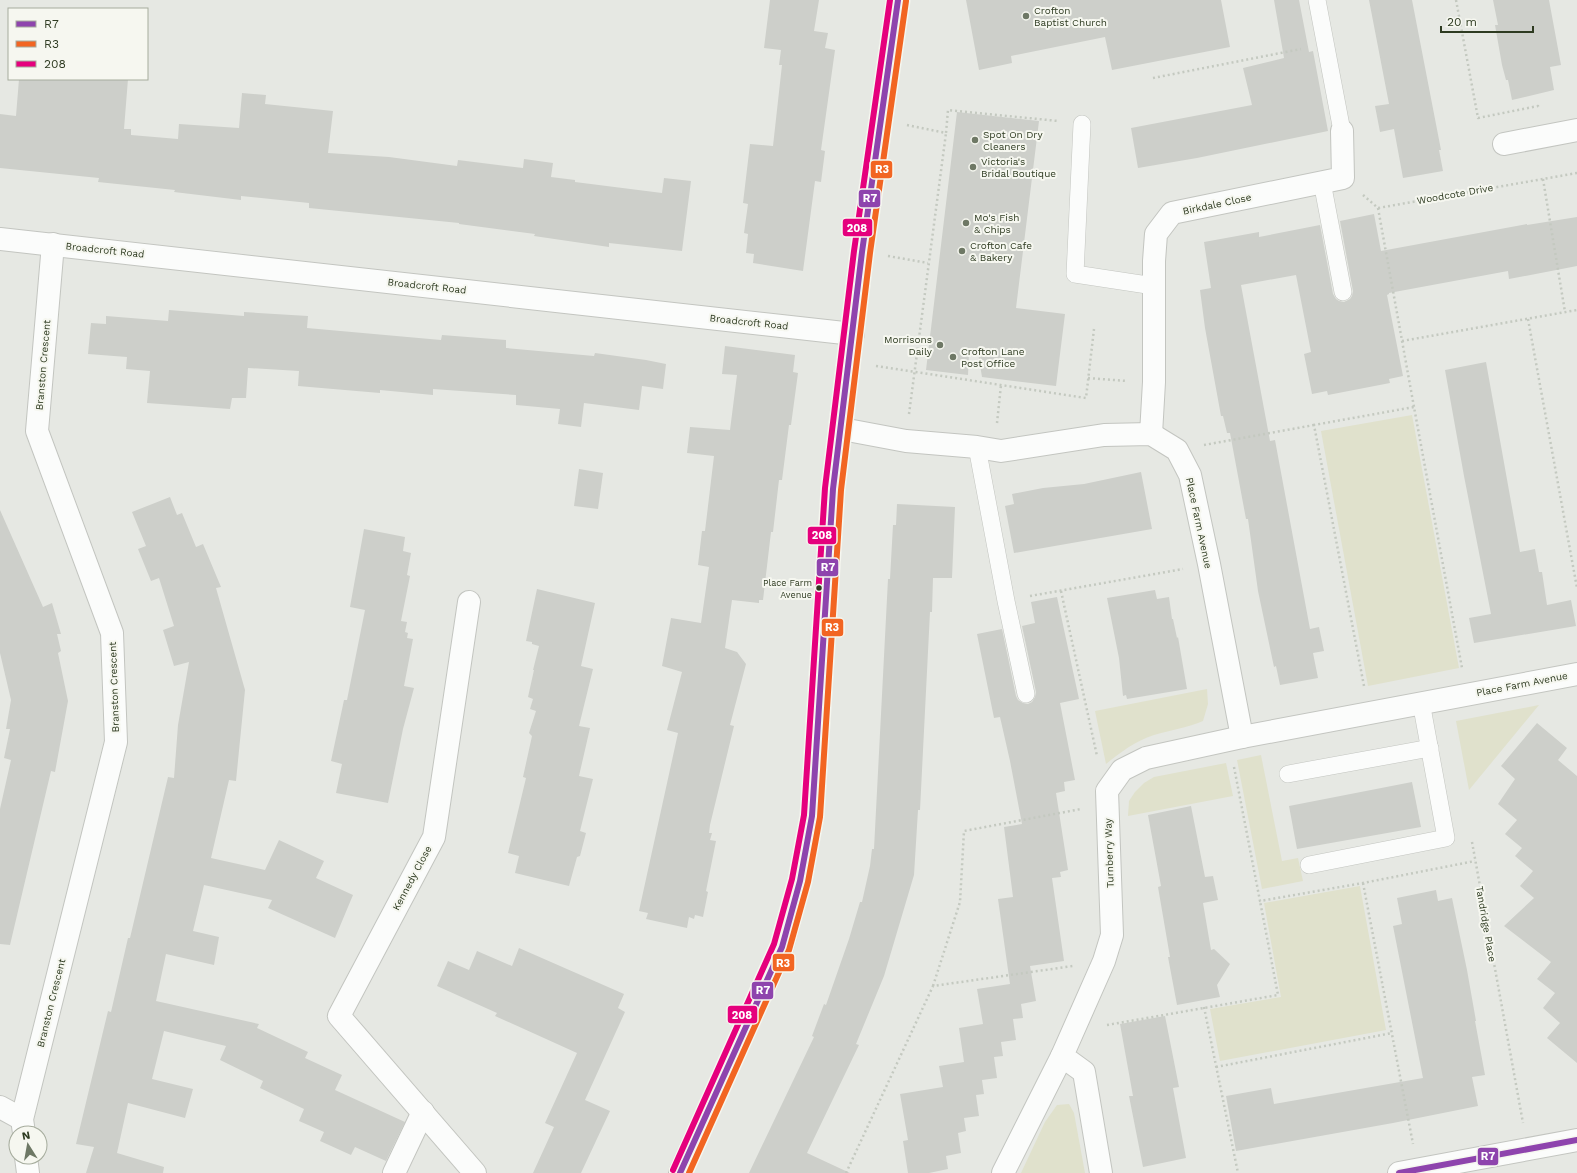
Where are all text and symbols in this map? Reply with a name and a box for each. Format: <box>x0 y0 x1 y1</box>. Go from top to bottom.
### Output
place label: Crofton Baptist Church <box>1034 5 1107 28</box>
legend <box>8 8 148 80</box>
scale bar <box>1441 8 1533 34</box>
marker: Crofton Baptist Church <box>1021 11 1031 21</box>
text: 20 m <box>1447 15 1477 29</box>
text: R7 <box>44 17 59 31</box>
text: R3 <box>44 37 59 51</box>
text: 208 <box>44 57 66 71</box>
place label: Spot On Dry Cleaners <box>983 129 1043 152</box>
marker: Spot On Dry Cleaners <box>970 135 980 145</box>
place label: Victoria's Bridal Boutique <box>981 156 1056 179</box>
line badge: R3 <box>870 160 893 179</box>
marker: Victoria's Bridal Boutique <box>968 162 978 172</box>
text: R3 <box>875 163 890 176</box>
street label: Woodcote Drive <box>1416 182 1494 206</box>
line badge: R7 <box>858 189 881 208</box>
street label: Birkdale Close <box>1182 191 1253 217</box>
text: R7 <box>863 192 877 205</box>
place label: Mo's Fish & Chips <box>974 212 1019 235</box>
line badge: 208 <box>842 218 873 237</box>
marker: Mo's Fish & Chips <box>961 218 971 228</box>
text: 208 <box>847 222 867 235</box>
street label: Broadcroft Road <box>65 240 145 260</box>
place label: Crofton Cafe & Bakery <box>970 240 1032 263</box>
marker: Crofton Cafe & Bakery <box>957 246 967 256</box>
street label: Broadcroft Road <box>387 276 467 296</box>
street label: Broadcroft Road <box>709 312 789 332</box>
street label: Branston Crescent <box>34 318 53 411</box>
place label: Morrisons Daily <box>884 334 933 357</box>
marker: Morrisons Daily <box>935 340 945 350</box>
place label: Crofton Lane Post Office <box>961 346 1025 369</box>
marker: Crofton Lane Post Office <box>948 352 958 362</box>
street label: Place Farm Avenue <box>1184 476 1214 570</box>
line badge: 208 <box>807 526 837 545</box>
text: 208 <box>812 529 832 542</box>
line badge: R7 <box>816 558 839 577</box>
text: R7 <box>821 561 835 574</box>
place label: Place Farm Avenue <box>763 578 812 600</box>
marker: Place Farm Avenue <box>814 583 824 593</box>
line badge: R3 <box>821 618 844 637</box>
text: R3 <box>825 621 840 634</box>
street label: Branston Crescent <box>107 641 121 733</box>
street label: Place Farm Avenue <box>1475 670 1569 698</box>
street label: Turnberry Way <box>1102 817 1116 888</box>
street label: Kennedy Close <box>390 844 434 912</box>
street label: Tandridge Place <box>1474 885 1498 963</box>
line badge: R3 <box>772 953 795 972</box>
street label: Branston Crescent <box>35 957 68 1048</box>
text: R3 <box>776 957 791 970</box>
line badge: R7 <box>751 981 774 1000</box>
text: R7 <box>756 984 770 997</box>
line badge: 208 <box>727 1005 758 1024</box>
text: 208 <box>732 1009 752 1022</box>
north arrow <box>8 1125 48 1165</box>
text: N <box>21 1129 31 1143</box>
line badge: R7 <box>1477 1147 1499 1166</box>
text: R7 <box>1481 1150 1495 1163</box>

